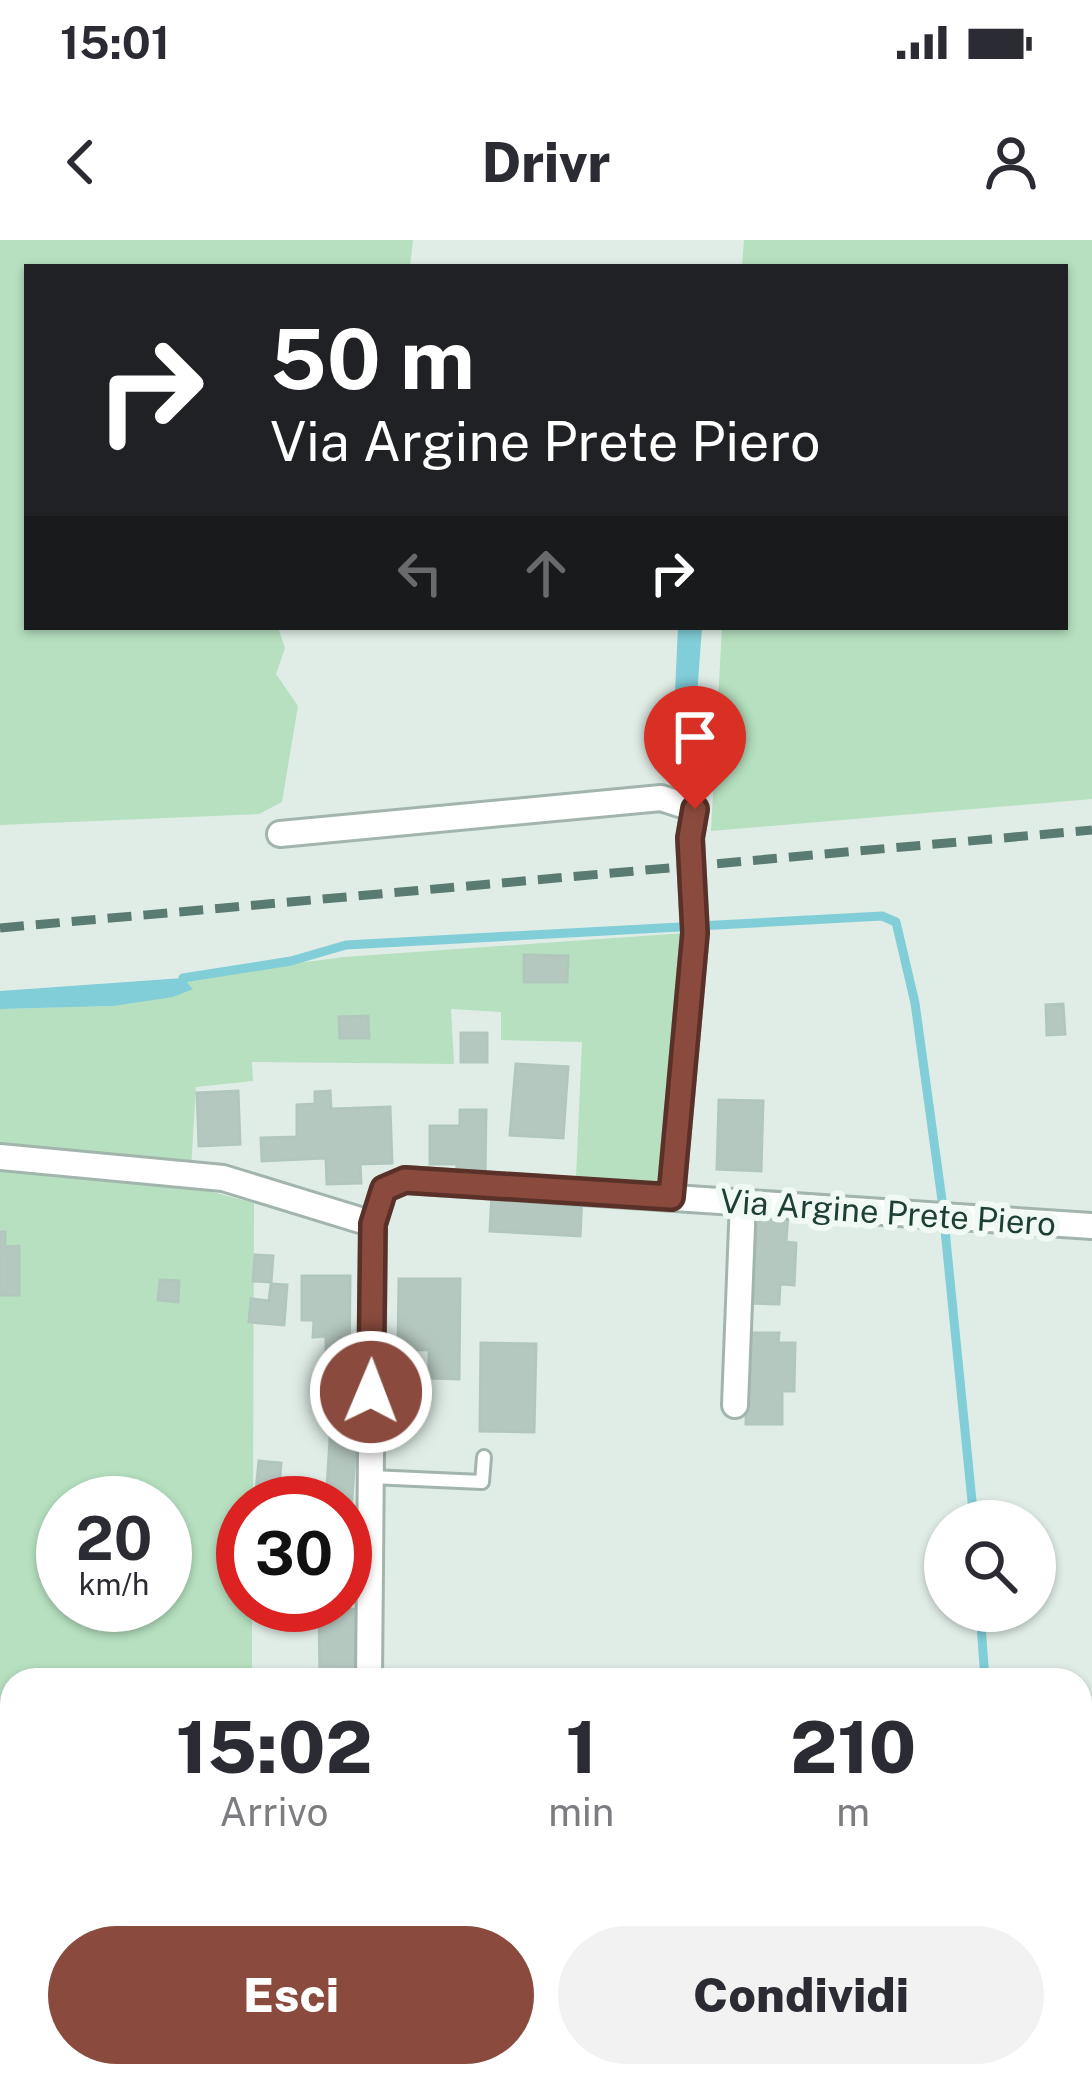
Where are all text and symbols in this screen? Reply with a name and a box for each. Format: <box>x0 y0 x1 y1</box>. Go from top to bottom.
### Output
text: 15:01 <box>60 16 170 69</box>
icon: back <box>48 129 114 195</box>
icon: person <box>978 129 1044 195</box>
text: Drivr <box>482 131 610 194</box>
text: 50 m <box>270 309 475 408</box>
icon: right <box>72 312 228 468</box>
text: Via Argine Prete Piero <box>270 410 821 473</box>
icon: left <box>387 540 453 606</box>
icon: ahead <box>513 540 579 606</box>
icon: right <box>639 540 705 606</box>
pin <box>644 686 746 809</box>
icon: arrive <box>662 704 728 770</box>
street label: Via Argine Prete Piero <box>719 1181 1057 1243</box>
position arrow <box>308 1329 434 1455</box>
speed limit sign: 30 <box>216 1476 372 1632</box>
map controls <box>924 1500 1056 1632</box>
button: search <box>924 1500 1056 1632</box>
text: 20 <box>76 1503 152 1574</box>
text: km/h <box>79 1566 149 1602</box>
text: 15:02 <box>176 1705 372 1789</box>
text: 1 <box>566 1705 597 1789</box>
text: 210 <box>790 1705 916 1789</box>
text: Arrivo <box>220 1789 329 1835</box>
text: min <box>548 1789 614 1835</box>
text: m <box>836 1789 870 1835</box>
button: Esci <box>48 1926 534 2064</box>
button: Condividi <box>558 1926 1044 2064</box>

